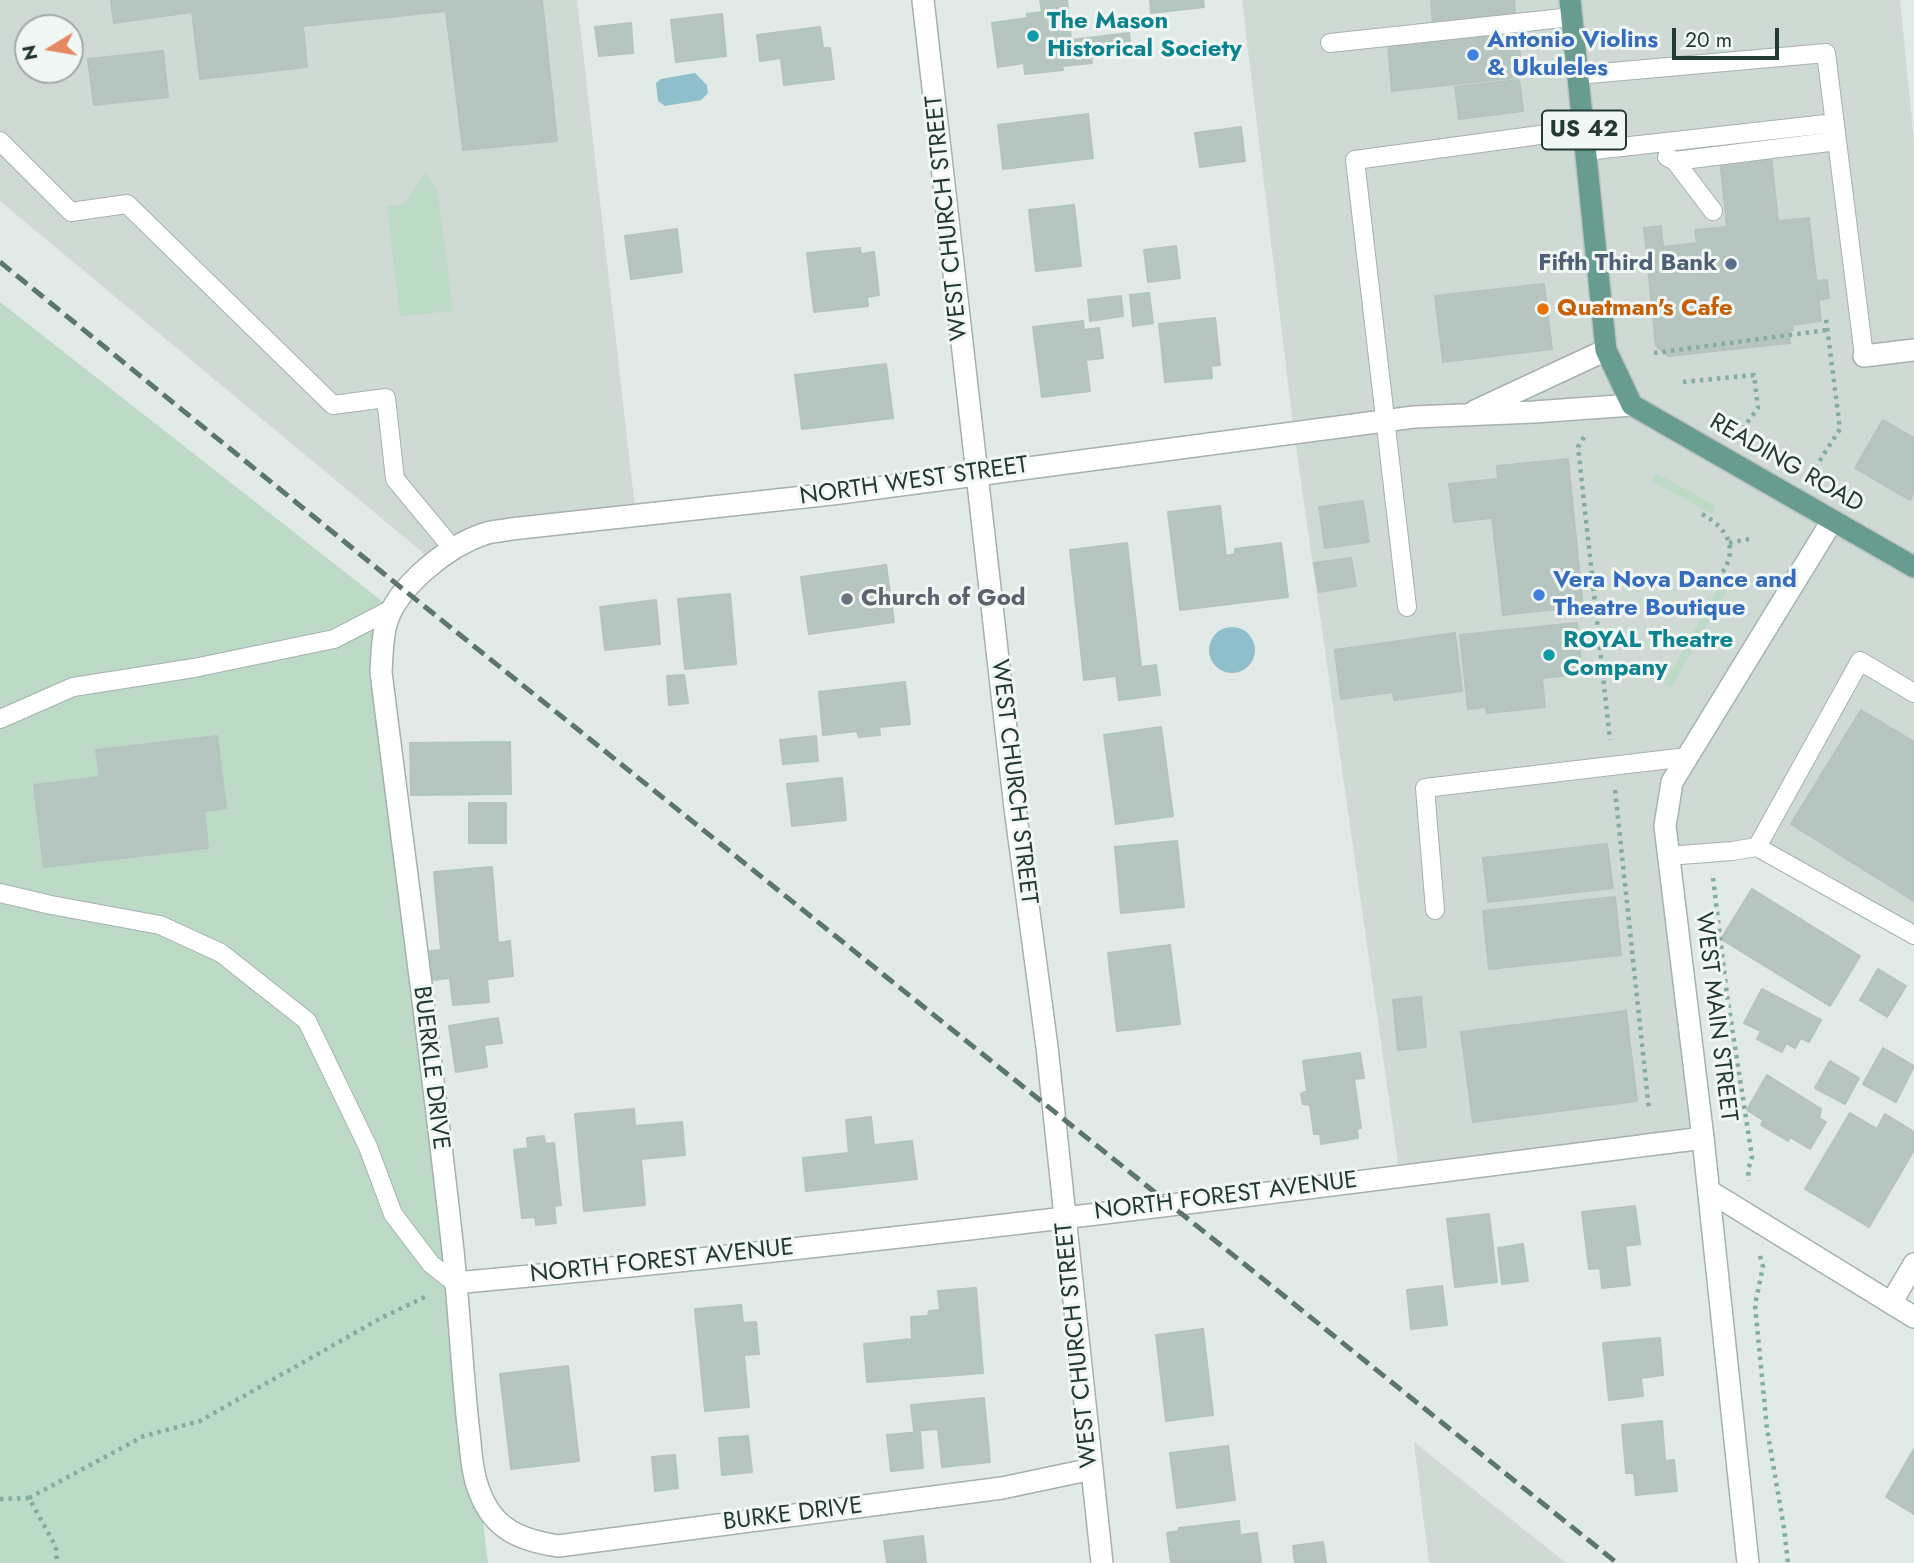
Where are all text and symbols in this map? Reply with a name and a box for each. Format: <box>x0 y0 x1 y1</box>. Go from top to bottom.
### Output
place label: The Mason Historical Society <box>1047 8 1242 64</box>
north arrow <box>14 14 84 84</box>
scale bar <box>1676 14 1783 58</box>
text: 20 m <box>1685 25 1732 55</box>
place label: Antonio Violins & Ukuleles <box>1487 27 1658 83</box>
marker: The Mason Historical Society <box>1025 28 1041 44</box>
text: N <box>15 43 45 63</box>
marker: Antonio Violins & Ukuleles <box>1465 47 1481 63</box>
street label: WEST CHURCH STREET <box>921 94 975 342</box>
road number: US 42 <box>1542 111 1626 150</box>
place label: Fifth Third Bank <box>1538 250 1717 278</box>
marker: Fifth Third Bank <box>1723 256 1739 272</box>
place label: Quatman's Cafe <box>1557 295 1733 323</box>
marker: Quatman's Cafe <box>1535 301 1551 317</box>
street label: READING ROAD <box>1704 408 1868 520</box>
street label: NORTH WEST STREET <box>798 452 1030 512</box>
place label: Vera Nova Dance and Theatre Boutique <box>1553 567 1797 623</box>
place label: Church of God <box>861 585 1026 613</box>
marker: Vera Nova Dance and Theatre Boutique <box>1531 587 1547 603</box>
marker: Church of God <box>839 591 855 607</box>
place label: ROYAL Theatre Company <box>1563 627 1733 683</box>
marker: ROYAL Theatre Company <box>1541 647 1557 663</box>
street label: WEST CHURCH STREET <box>984 658 1042 906</box>
street label: WEST MAIN STREET <box>1688 911 1742 1123</box>
street label: BUERKLE DRIVE <box>406 985 454 1151</box>
street label: NORTH FOREST AVENUE <box>1093 1167 1359 1227</box>
street label: WEST CHURCH STREET <box>1051 1221 1105 1469</box>
street label: NORTH FOREST AVENUE <box>529 1234 795 1290</box>
street label: BURKE DRIVE <box>722 1492 864 1538</box>

